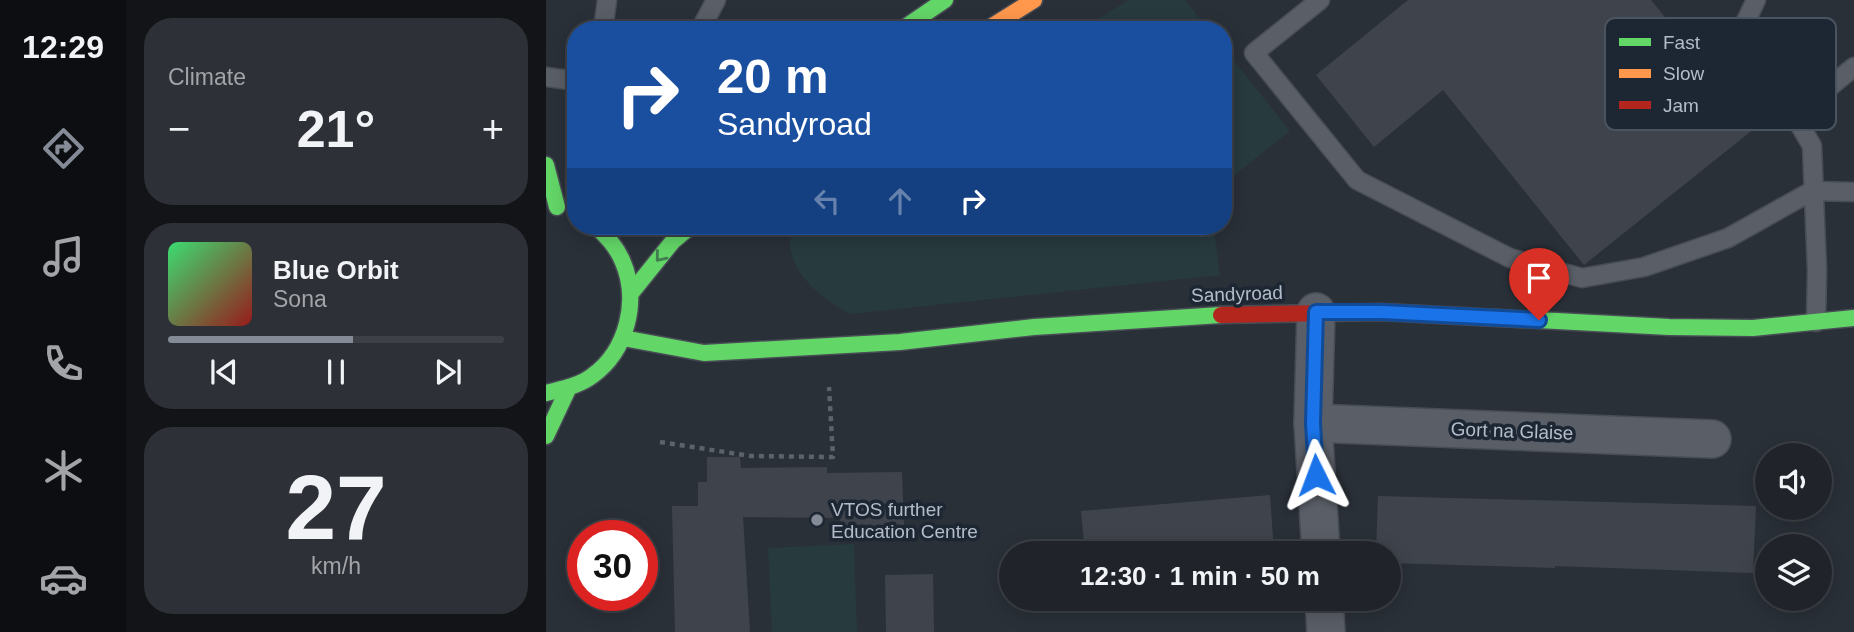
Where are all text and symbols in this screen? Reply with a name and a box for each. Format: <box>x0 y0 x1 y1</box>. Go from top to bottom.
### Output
legend <box>1605 18 1836 130</box>
text: 12:29 <box>22 29 104 65</box>
text: Fast <box>1663 32 1701 53</box>
icon: right <box>602 49 693 140</box>
text: 20 m <box>717 49 829 103</box>
text: Slow <box>1663 63 1704 84</box>
text: Climate <box>168 64 246 90</box>
text: Jam <box>1663 95 1699 116</box>
text: 21° <box>297 100 375 158</box>
text: Sandyroad <box>717 106 872 142</box>
text: − <box>168 108 190 150</box>
text: + <box>482 108 504 150</box>
icon: directions <box>39 124 88 173</box>
icon: left <box>808 182 846 220</box>
icon: ahead <box>881 182 919 220</box>
icon: right <box>954 182 992 220</box>
icon: music <box>39 232 88 281</box>
pin <box>1509 248 1569 320</box>
one-way arrow <box>655 250 668 262</box>
text: Blue Orbit <box>273 255 399 285</box>
icon: arrive <box>1520 259 1558 297</box>
street label: Sandyroad <box>1191 282 1283 306</box>
text: Sona <box>273 286 327 312</box>
icon: phone <box>39 339 88 388</box>
icon: previous <box>205 353 243 391</box>
icon: pause <box>317 353 355 391</box>
icon: next <box>429 353 467 391</box>
street label: Gort na Glaise <box>1450 418 1574 444</box>
position arrow <box>1279 438 1353 512</box>
map controls <box>1755 443 1832 611</box>
button: sound <box>1755 443 1832 520</box>
icon: climate <box>39 446 88 495</box>
text: 27 <box>285 457 387 558</box>
place label: VTOS further Education Centre <box>831 499 978 542</box>
marker: VTOS further Education Centre <box>809 512 825 528</box>
speed limit sign: 30 <box>567 520 658 611</box>
button: layers <box>1755 534 1832 611</box>
text: km/h <box>311 553 361 579</box>
icon: car <box>39 554 88 603</box>
text: 12:30 · 1 min · 50 m <box>1080 561 1320 591</box>

